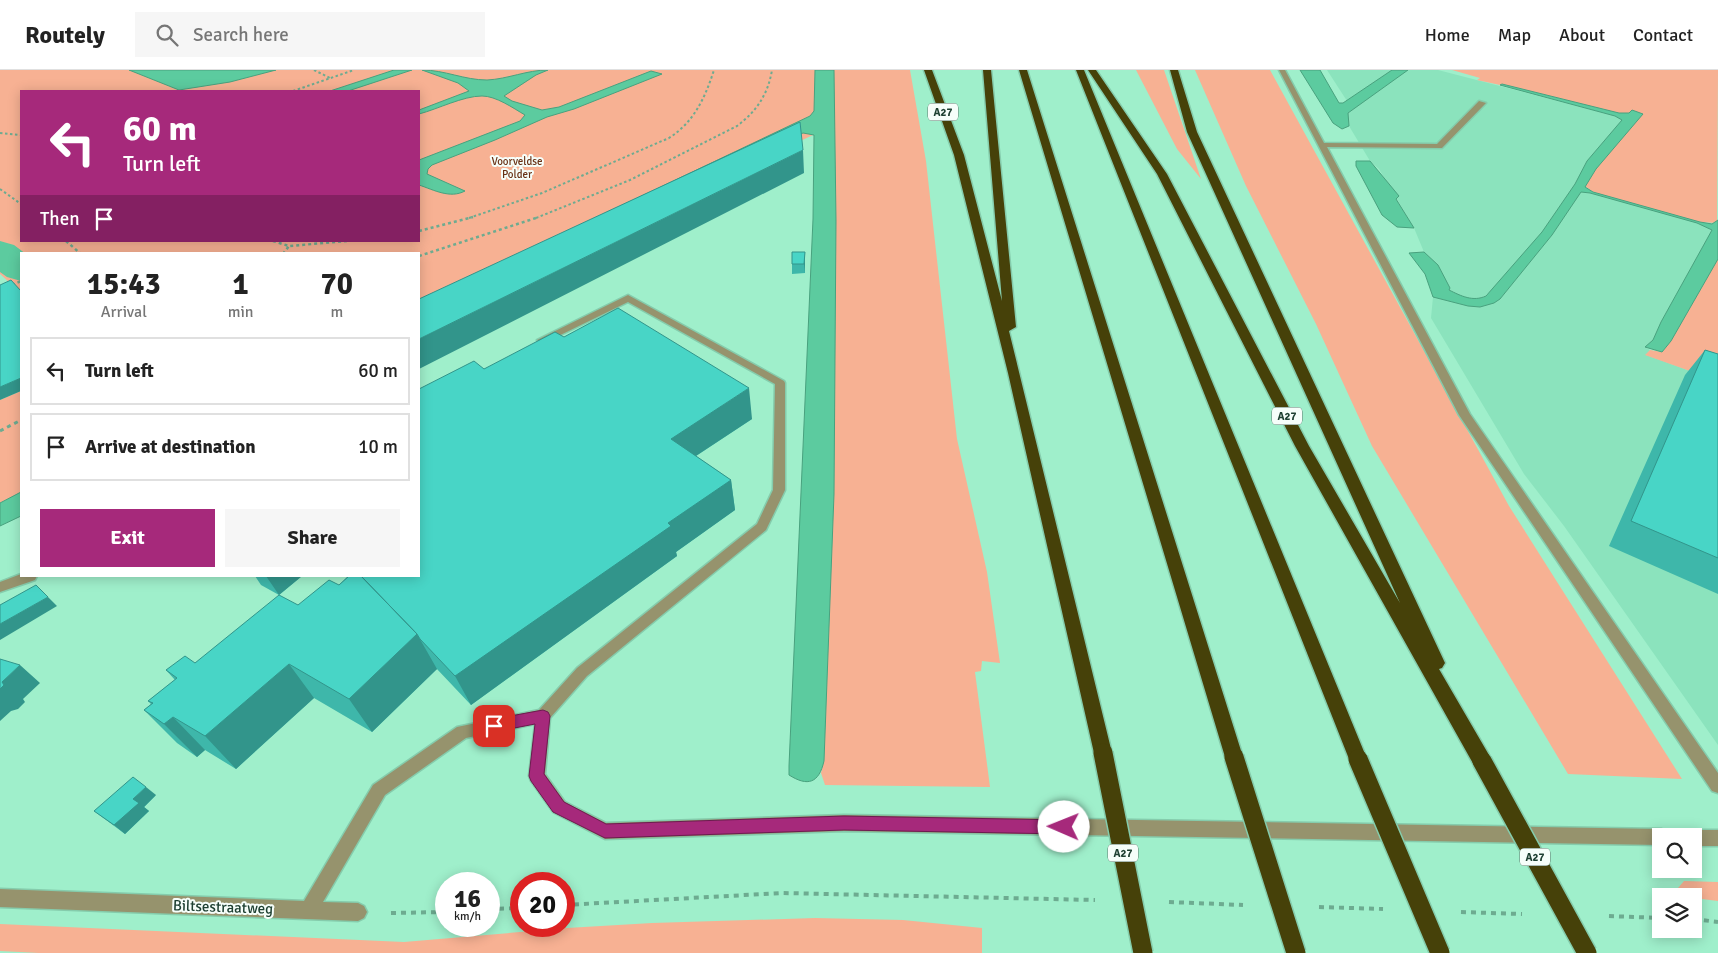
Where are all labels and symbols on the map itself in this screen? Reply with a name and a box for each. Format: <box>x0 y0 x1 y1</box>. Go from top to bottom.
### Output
road number: A27 <box>928 104 958 121</box>
park label: Voorveldse Polder <box>491 155 543 181</box>
road number: A27 <box>1272 408 1302 424</box>
pin <box>473 705 515 747</box>
position arrow <box>1037 800 1089 852</box>
road number: A27 <box>1108 844 1138 861</box>
road number: A27 <box>1520 849 1550 866</box>
speed limit sign: 20 <box>510 872 575 937</box>
street label: Biltsestraatweg <box>173 896 274 918</box>

